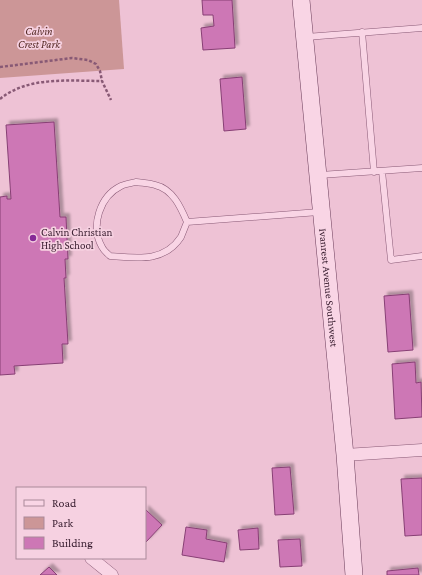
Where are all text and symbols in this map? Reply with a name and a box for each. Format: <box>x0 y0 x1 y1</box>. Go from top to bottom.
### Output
park label: Calvin Crest Park <box>18 25 61 50</box>
place label: Calvin Christian High School <box>41 226 112 252</box>
street label: Ivanrest Avenue Southwest <box>317 228 341 348</box>
marker: Calvin Christian High School <box>28 233 38 243</box>
legend <box>16 487 146 559</box>
text: Road <box>52 496 77 510</box>
text: Park <box>52 516 74 530</box>
text: Building <box>52 536 93 550</box>

